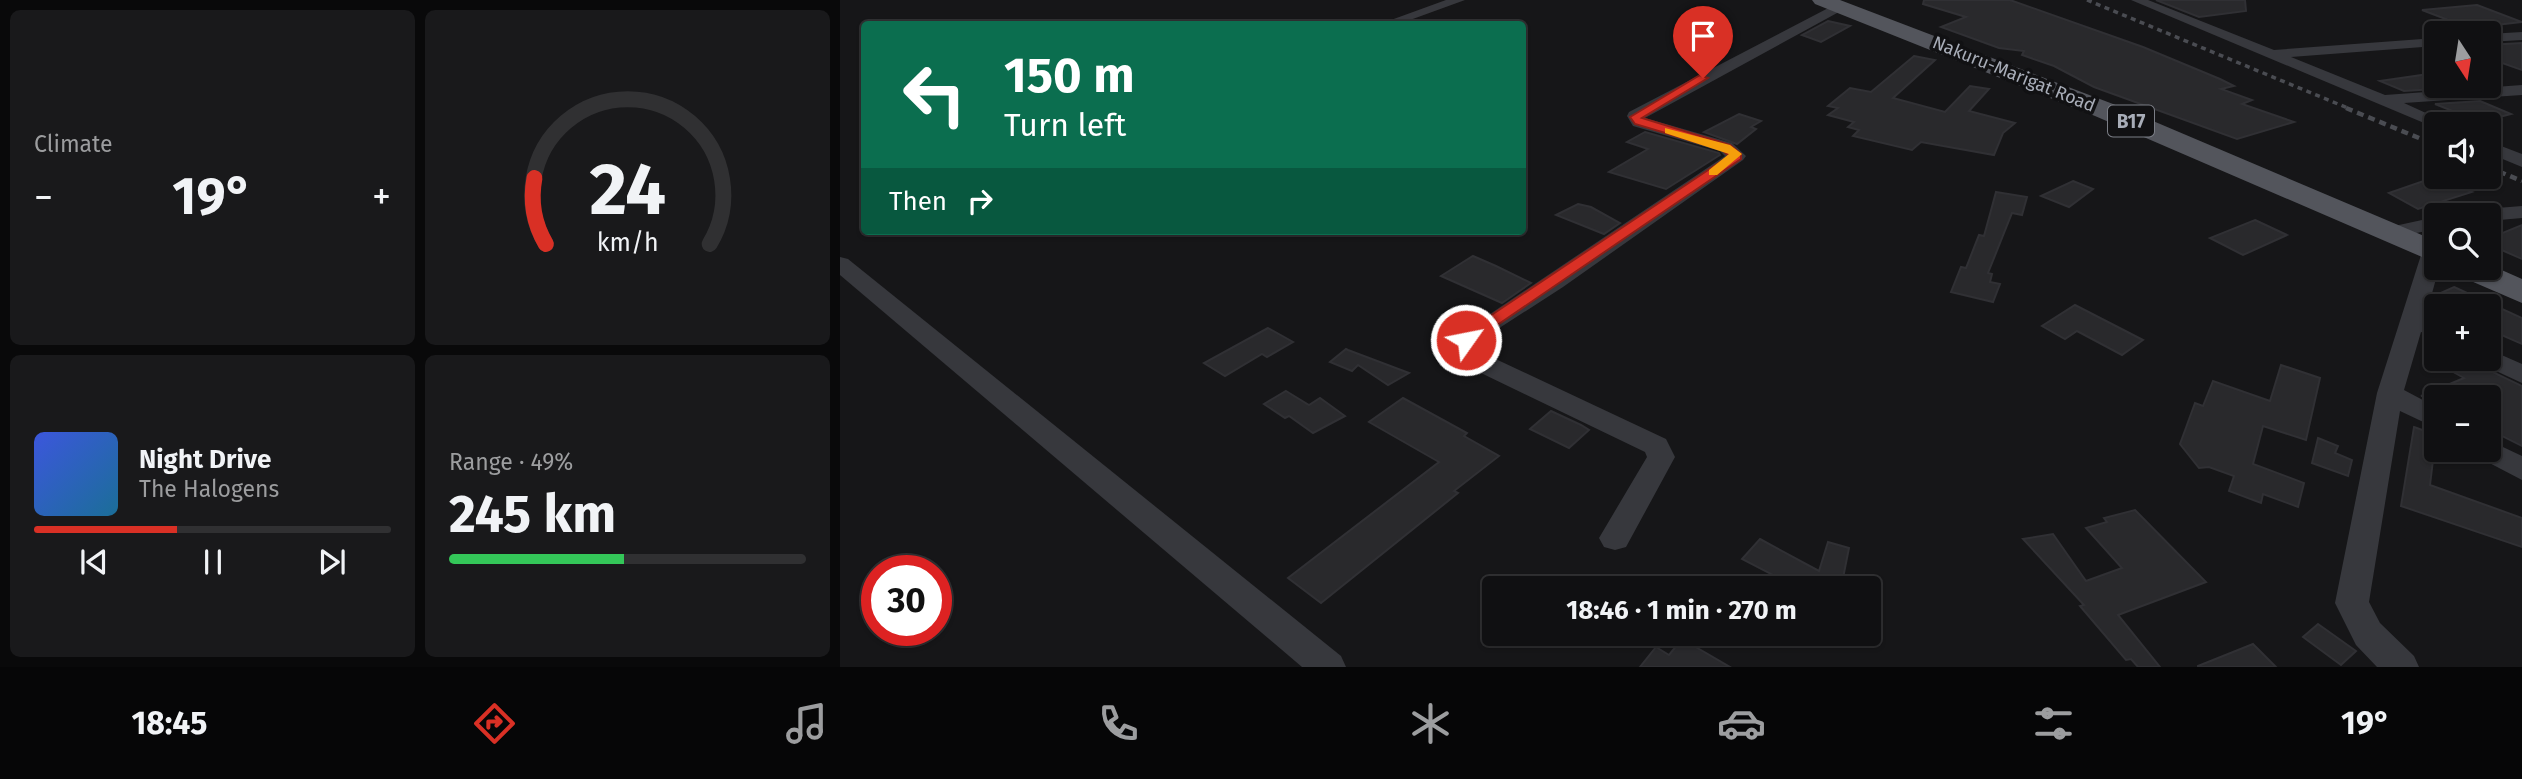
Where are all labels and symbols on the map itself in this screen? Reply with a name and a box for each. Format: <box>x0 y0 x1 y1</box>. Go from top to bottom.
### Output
pin <box>1673 6 1733 78</box>
north arrow <box>2424 21 2501 98</box>
street label: Nakuru-Marigat Road <box>1929 31 2099 117</box>
road number: B17 <box>2108 105 2154 136</box>
position arrow <box>1429 303 1503 377</box>
speed limit sign: 30 <box>861 555 952 646</box>

